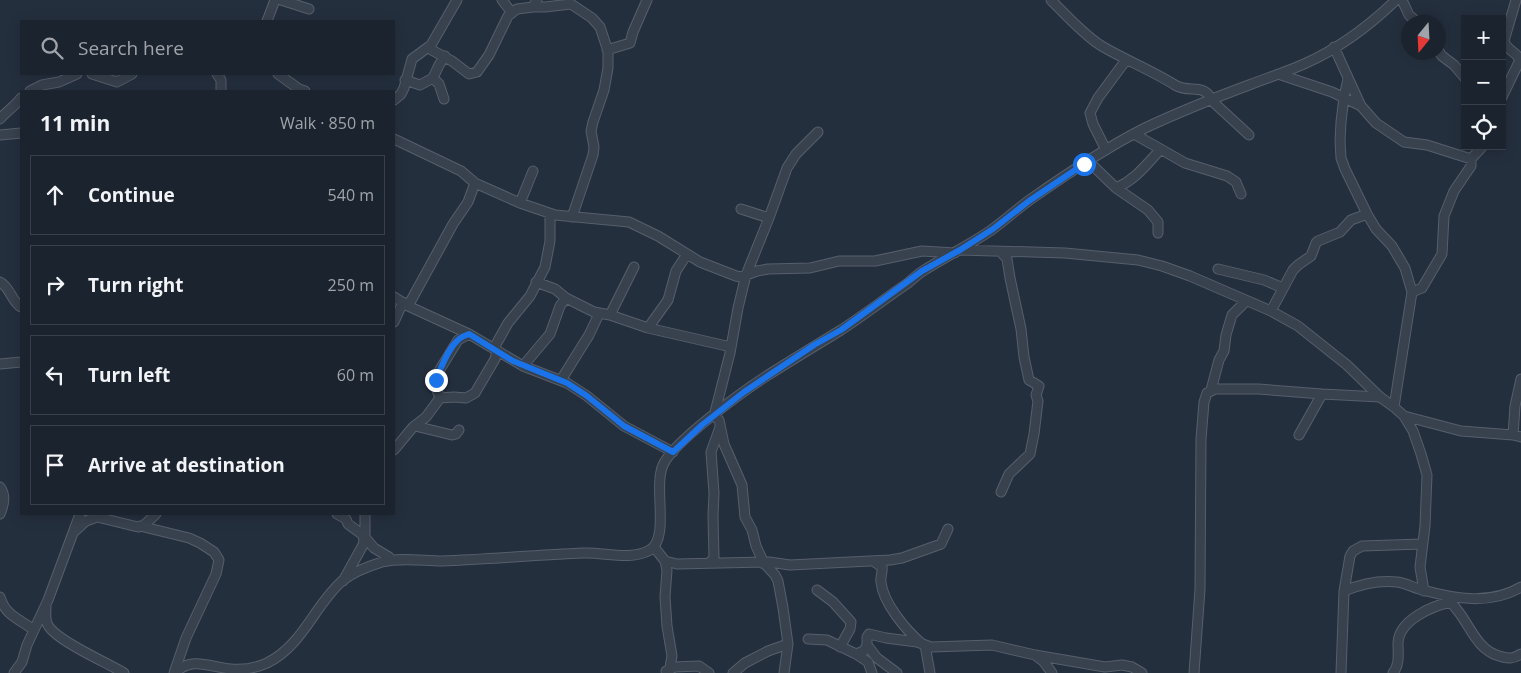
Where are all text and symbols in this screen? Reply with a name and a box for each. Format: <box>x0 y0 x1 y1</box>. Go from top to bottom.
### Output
north arrow <box>1401 15 1446 60</box>
map controls <box>1461 15 1506 150</box>
button: + <box>1461 15 1506 60</box>
search box <box>20 20 395 75</box>
icon: search <box>38 34 66 62</box>
text: Search here <box>78 35 184 61</box>
button: − <box>1461 60 1506 105</box>
button: locate <box>1461 105 1506 150</box>
text: 11 min <box>40 109 110 137</box>
text: Walk · 850 m <box>280 112 375 134</box>
route start <box>1073 153 1096 176</box>
icon: ahead <box>41 181 69 209</box>
text: Continue <box>88 182 175 208</box>
text: 540 m <box>328 184 374 206</box>
icon: right <box>41 271 69 299</box>
text: Turn right <box>88 272 183 298</box>
text: 250 m <box>328 274 374 296</box>
icon: left <box>41 361 69 389</box>
text: Turn left <box>88 362 170 388</box>
text: 60 m <box>337 364 374 386</box>
route end <box>425 369 448 392</box>
icon: arrive <box>41 451 69 479</box>
text: Arrive at destination <box>88 452 285 478</box>

